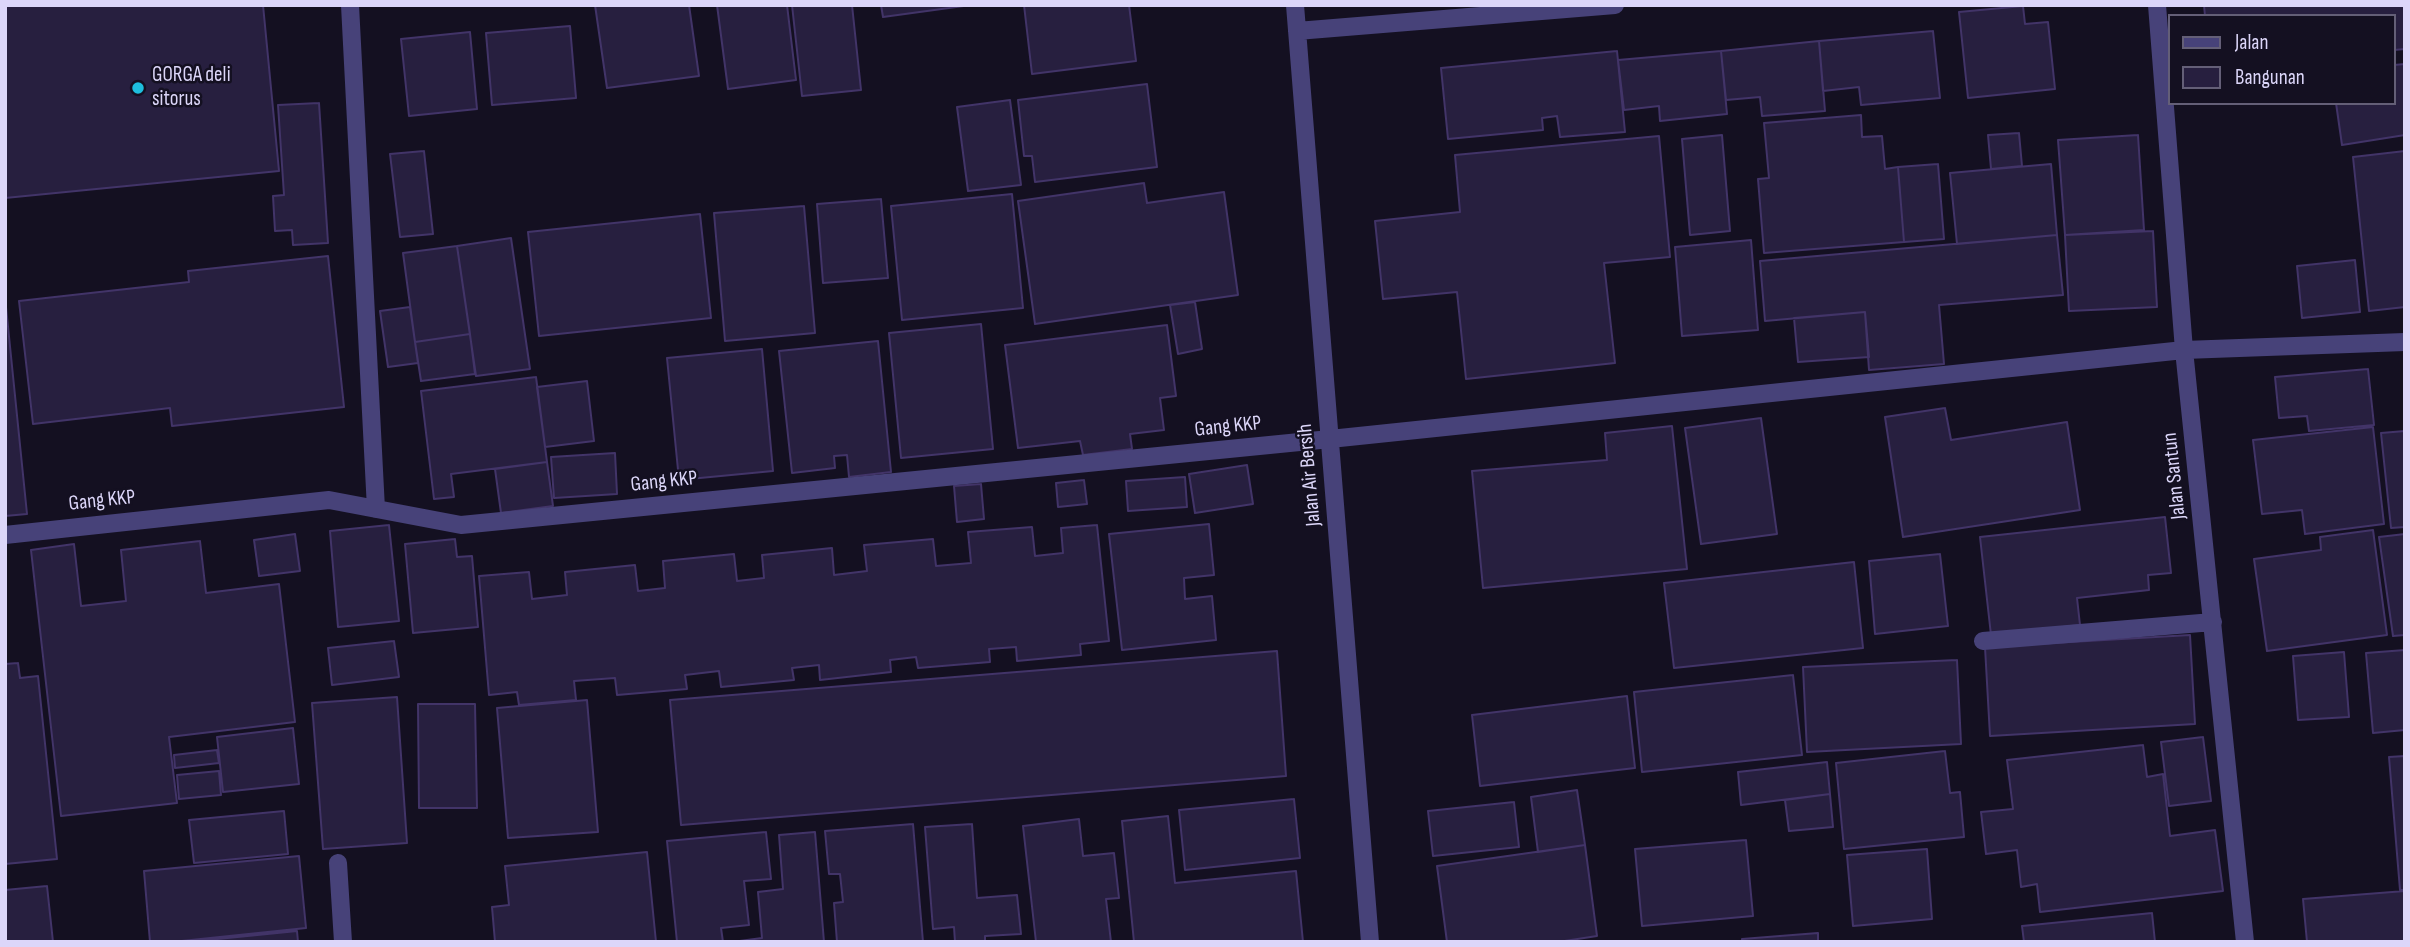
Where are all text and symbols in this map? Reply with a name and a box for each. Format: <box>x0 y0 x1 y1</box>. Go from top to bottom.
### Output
legend <box>2168 14 2396 105</box>
text: Jalan <box>2235 30 2268 55</box>
place label: GORGA deli sitorus <box>152 63 231 113</box>
text: Bangunan <box>2235 65 2305 90</box>
marker: GORGA deli sitorus <box>130 80 146 96</box>
street label: Gang KKP <box>1193 411 1263 443</box>
street label: Jalan Air Bersih <box>1293 423 1327 527</box>
street label: Jalan Santun <box>2158 431 2192 521</box>
street label: Gang KKP <box>629 466 699 498</box>
street label: Gang KKP <box>67 485 137 517</box>

